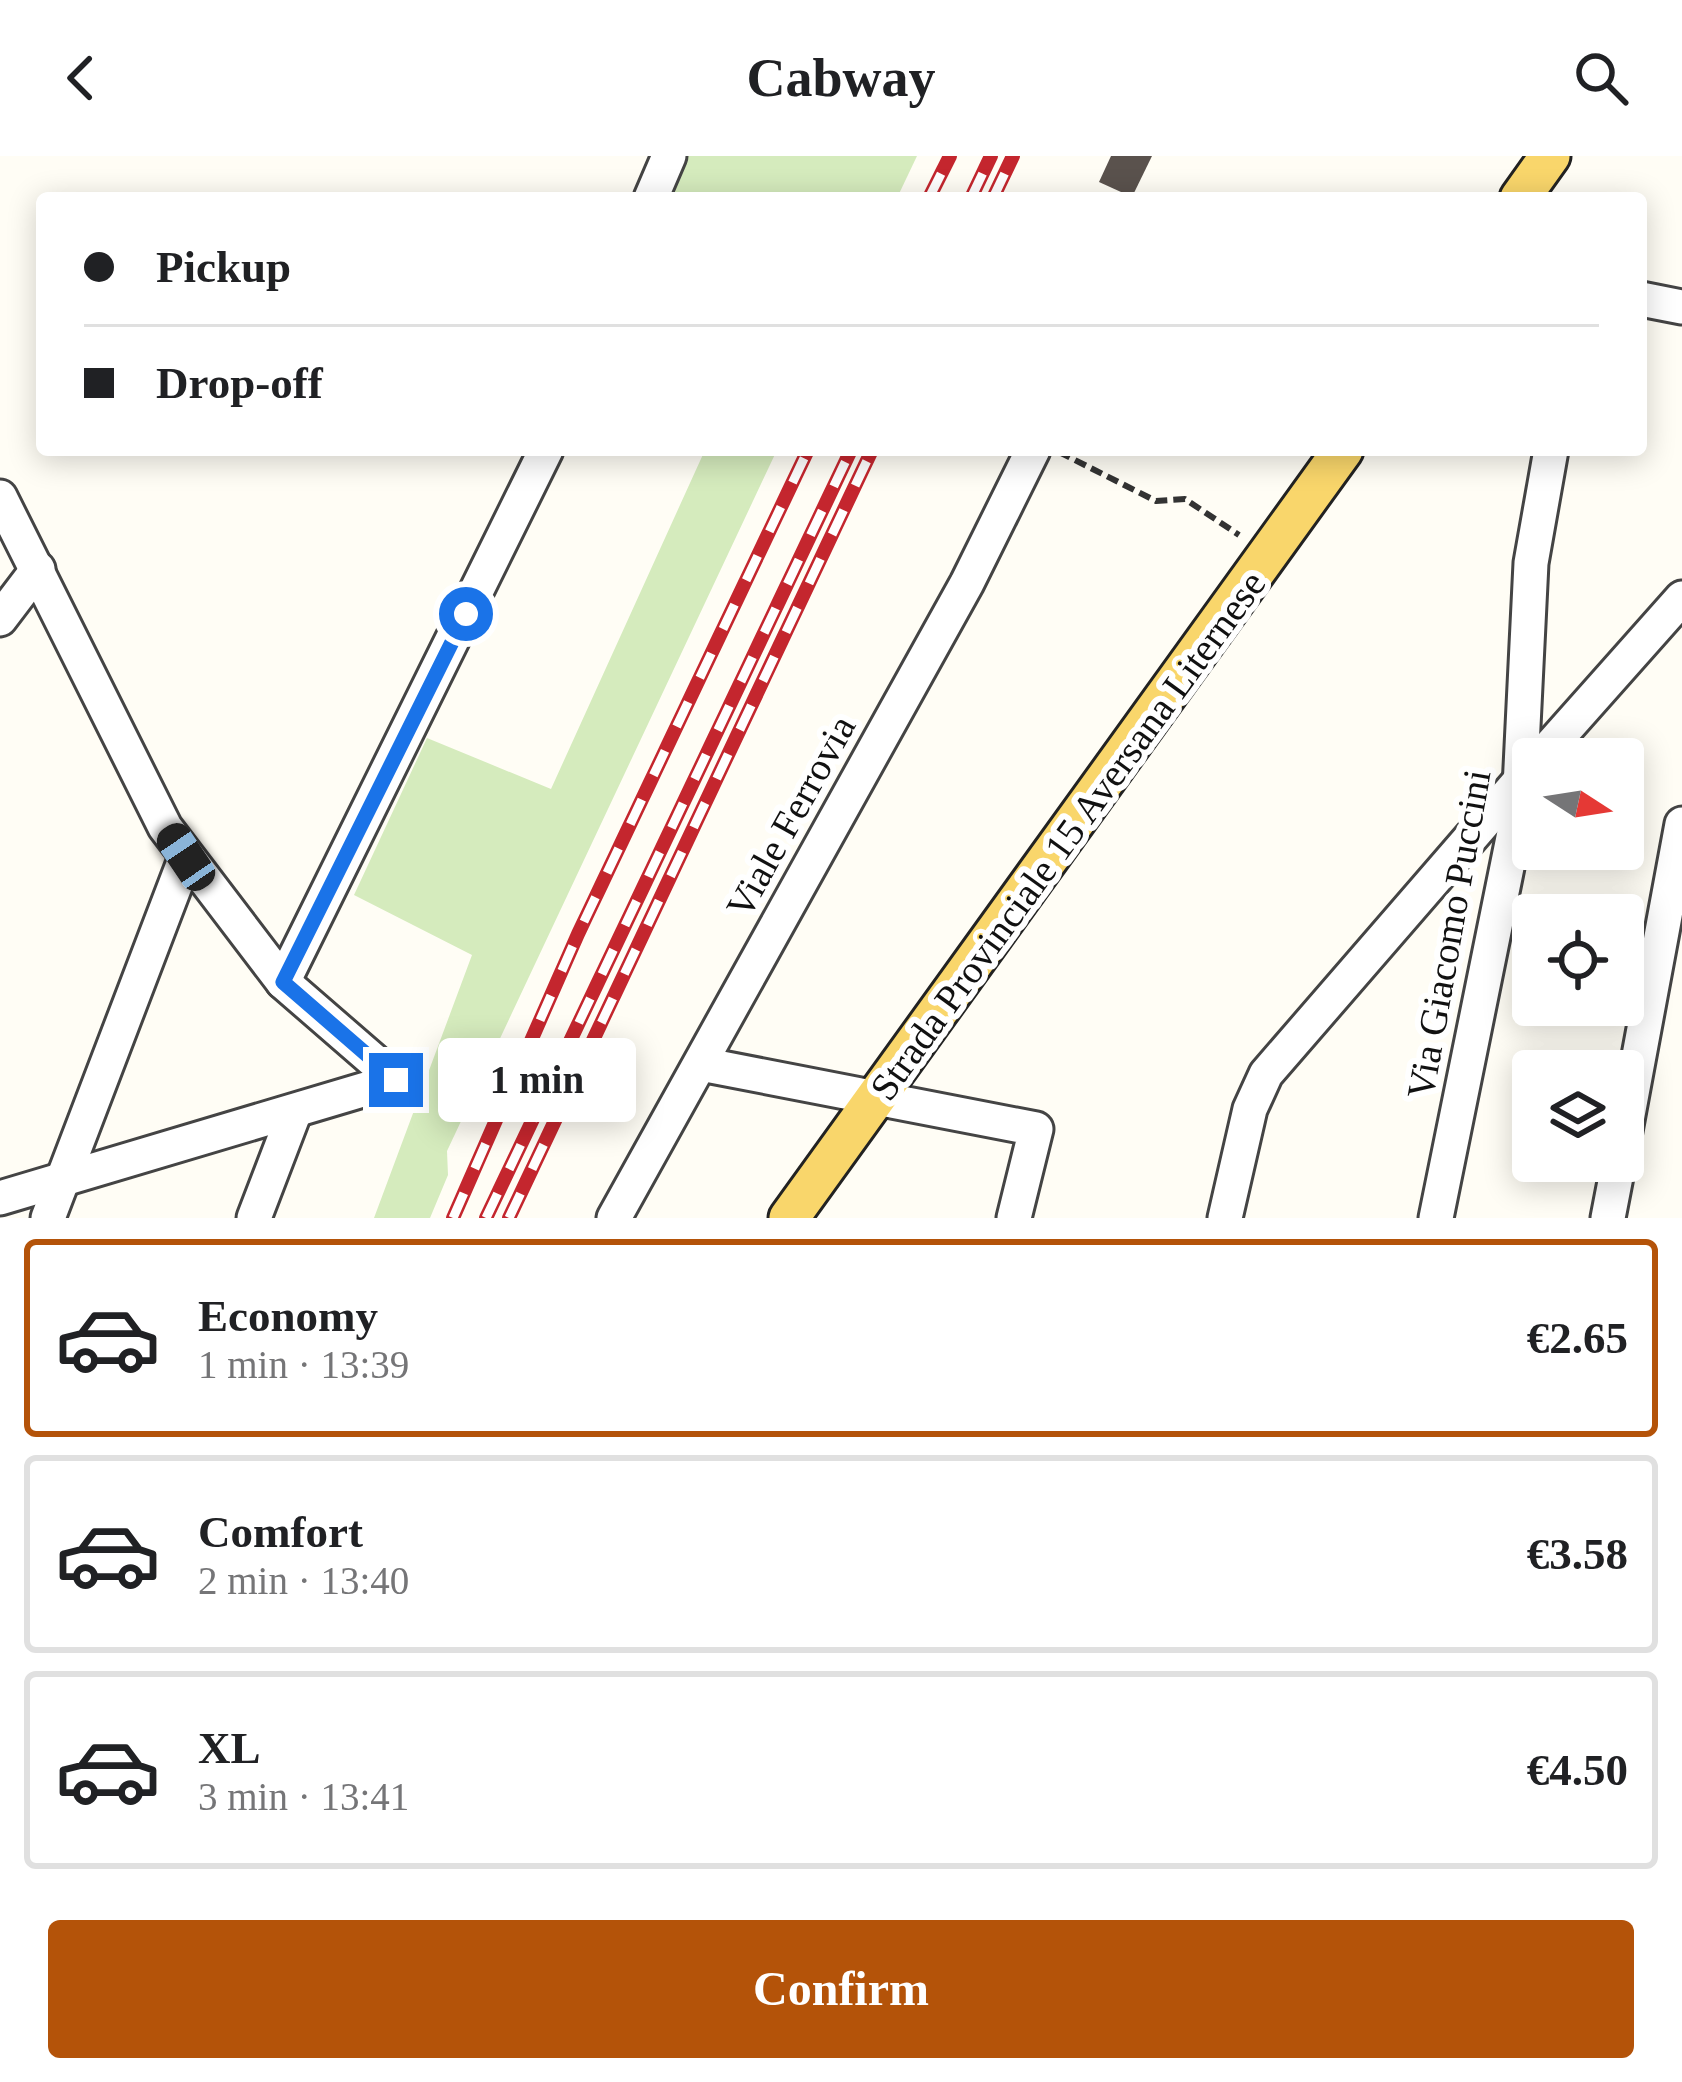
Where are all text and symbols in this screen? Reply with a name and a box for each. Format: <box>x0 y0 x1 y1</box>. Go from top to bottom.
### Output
icon: back <box>48 45 114 111</box>
icon: search <box>1568 45 1634 111</box>
text: Cabway <box>746 48 936 108</box>
text: Pickup <box>156 242 291 292</box>
text: Drop-off <box>156 358 323 408</box>
street label: Strada Provinciale 15 Aversana Liternese <box>861 563 1274 1108</box>
route start <box>439 587 493 641</box>
street label: Viale Ferrovia <box>717 708 864 925</box>
north arrow <box>1512 738 1644 870</box>
map controls <box>1512 738 1644 1182</box>
street label: Via Giacomo Puccini <box>1398 766 1499 1102</box>
car <box>151 817 221 897</box>
button: locate <box>1512 894 1644 1026</box>
callout: 1 min <box>438 1038 636 1122</box>
button: layers <box>1512 1050 1644 1182</box>
route end <box>369 1053 423 1107</box>
text: 1 min <box>490 1058 584 1101</box>
icon: car <box>54 1284 162 1392</box>
text: Economy <box>198 1291 378 1341</box>
text: €2.65 <box>1527 1313 1628 1363</box>
text: 1 min · 13:39 <box>198 1343 409 1386</box>
icon: car <box>54 1500 162 1608</box>
text: Comfort <box>198 1507 363 1557</box>
text: €3.58 <box>1527 1529 1628 1579</box>
text: 2 min · 13:40 <box>198 1559 409 1602</box>
icon: car <box>54 1716 162 1824</box>
text: XL <box>198 1723 261 1773</box>
text: €4.50 <box>1527 1745 1628 1795</box>
text: 3 min · 13:41 <box>198 1775 409 1818</box>
button: Confirm <box>48 1920 1634 2058</box>

